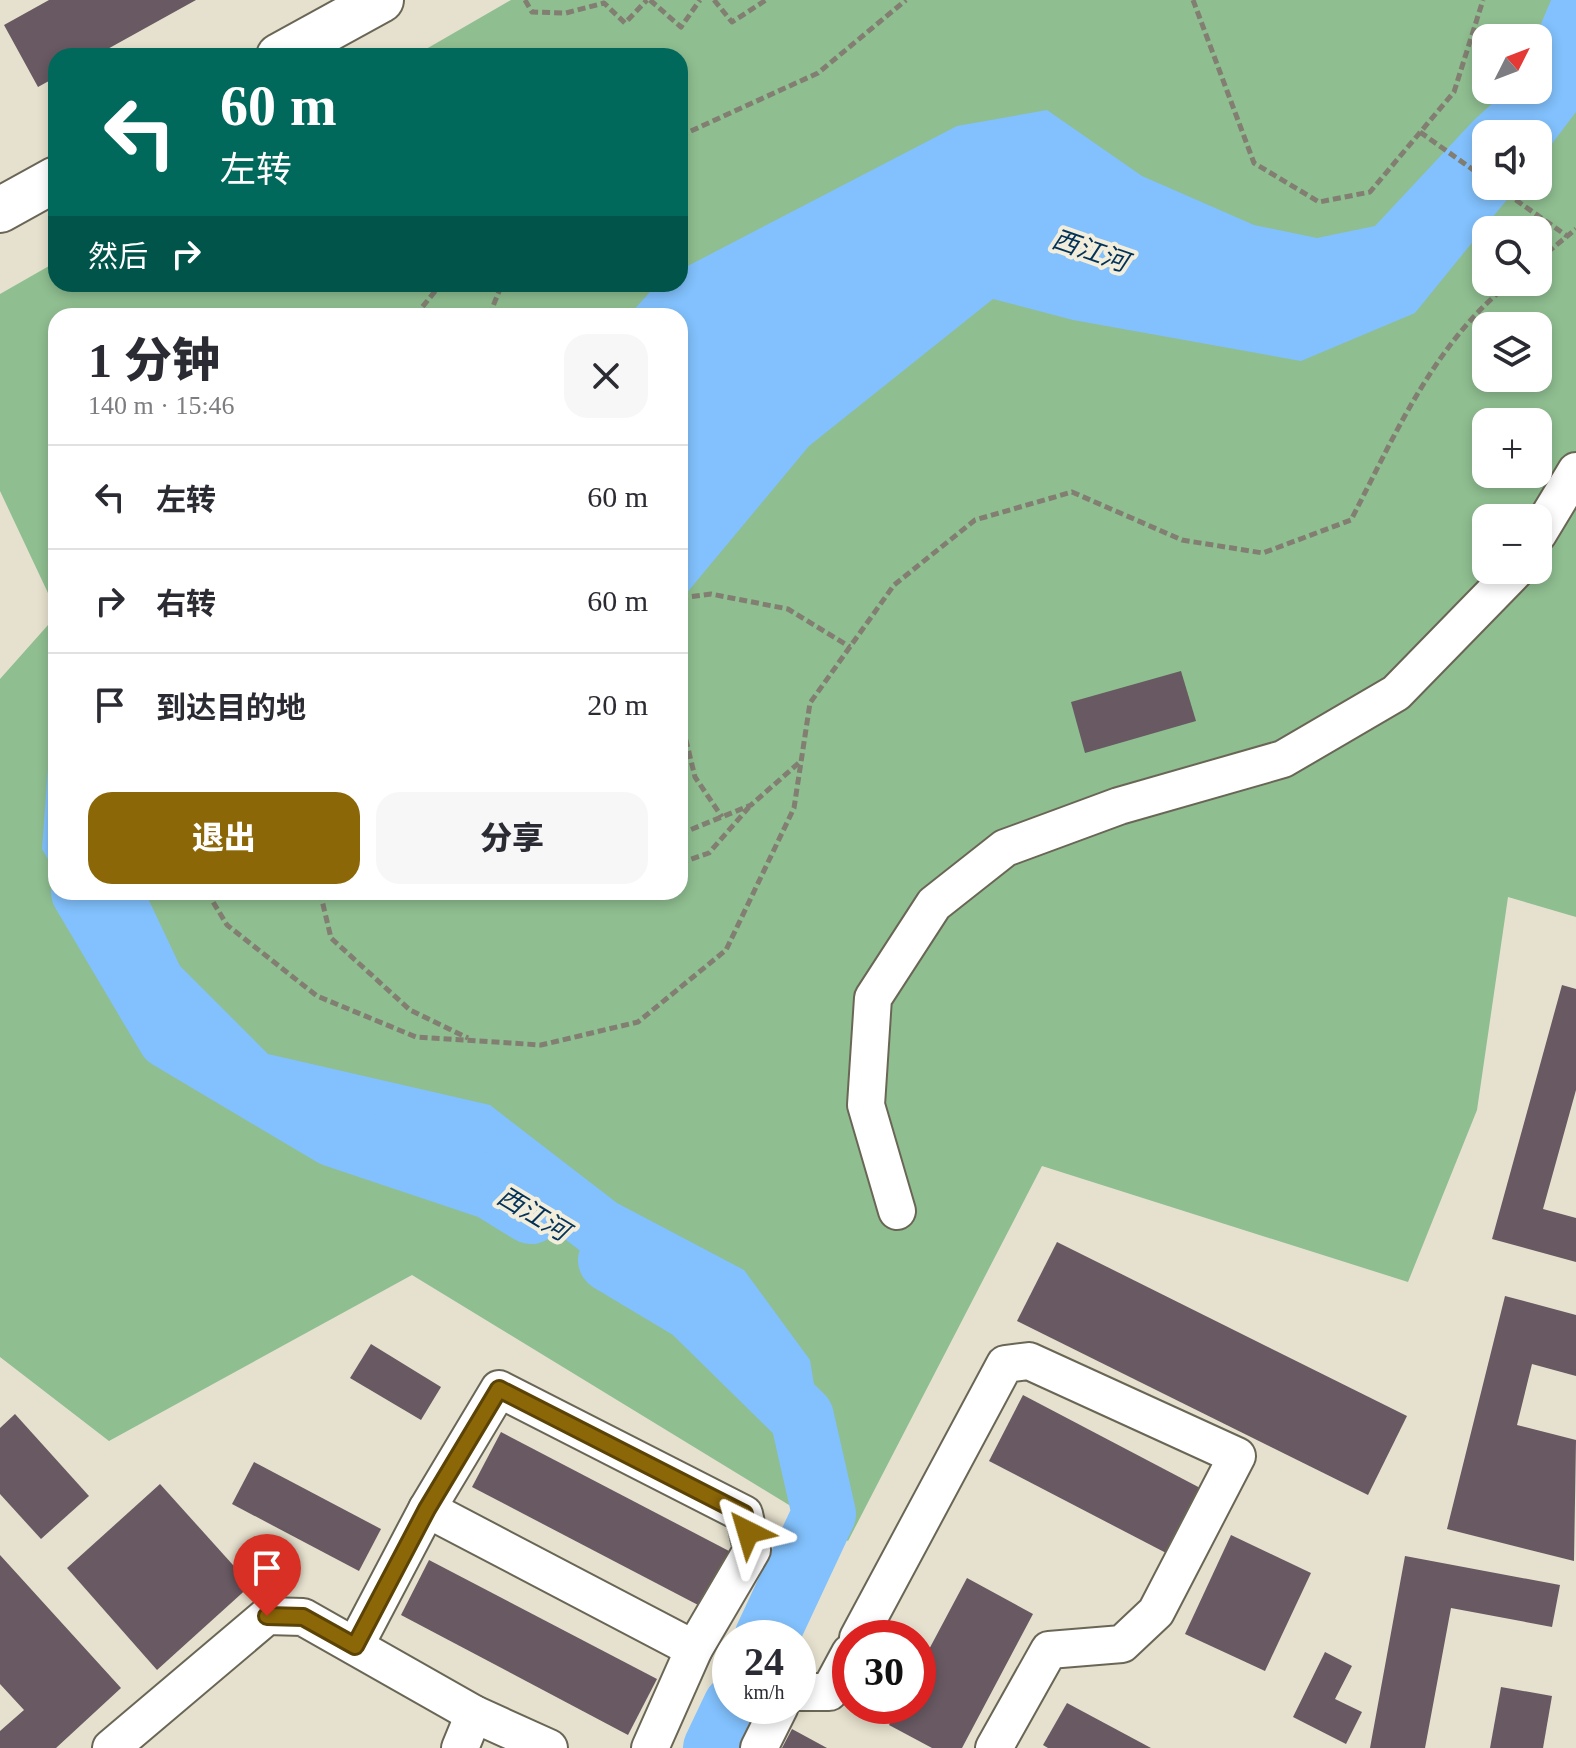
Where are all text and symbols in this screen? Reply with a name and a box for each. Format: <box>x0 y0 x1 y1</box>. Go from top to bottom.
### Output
north arrow <box>1472 24 1552 104</box>
map controls <box>1472 24 1552 584</box>
text: 60 m <box>220 75 337 137</box>
icon: left <box>88 80 192 184</box>
button: sound <box>1472 120 1552 200</box>
text: 左转 <box>220 150 292 190</box>
button: search <box>1472 216 1552 296</box>
water label: 西江河 <box>1048 225 1136 279</box>
icon: right <box>164 232 208 276</box>
text: 然后 <box>88 240 148 273</box>
button: layers <box>1472 312 1552 392</box>
text: 1 分钟 <box>88 334 220 387</box>
button: close <box>564 334 648 418</box>
text: 140 m · 15:46 <box>88 391 235 420</box>
button: + <box>1472 408 1552 488</box>
icon: left <box>88 475 132 519</box>
text: 60 m <box>587 480 648 513</box>
text: 左转 <box>156 483 216 516</box>
button: − <box>1472 504 1552 584</box>
icon: right <box>88 579 132 623</box>
text: 60 m <box>587 584 648 617</box>
text: 右转 <box>156 587 216 620</box>
icon: arrive <box>88 683 132 727</box>
text: 20 m <box>587 688 648 721</box>
text: 到达目的地 <box>156 691 306 724</box>
button: 退出 <box>88 792 360 884</box>
button: 分享 <box>376 792 648 884</box>
water label: 西江河 <box>492 1181 578 1249</box>
position arrow <box>706 1490 790 1574</box>
pin <box>233 1534 301 1616</box>
icon: arrive <box>245 1546 289 1590</box>
speed limit sign: 30 <box>832 1620 936 1724</box>
text: 24 <box>744 1639 784 1684</box>
text: km/h <box>743 1681 785 1703</box>

